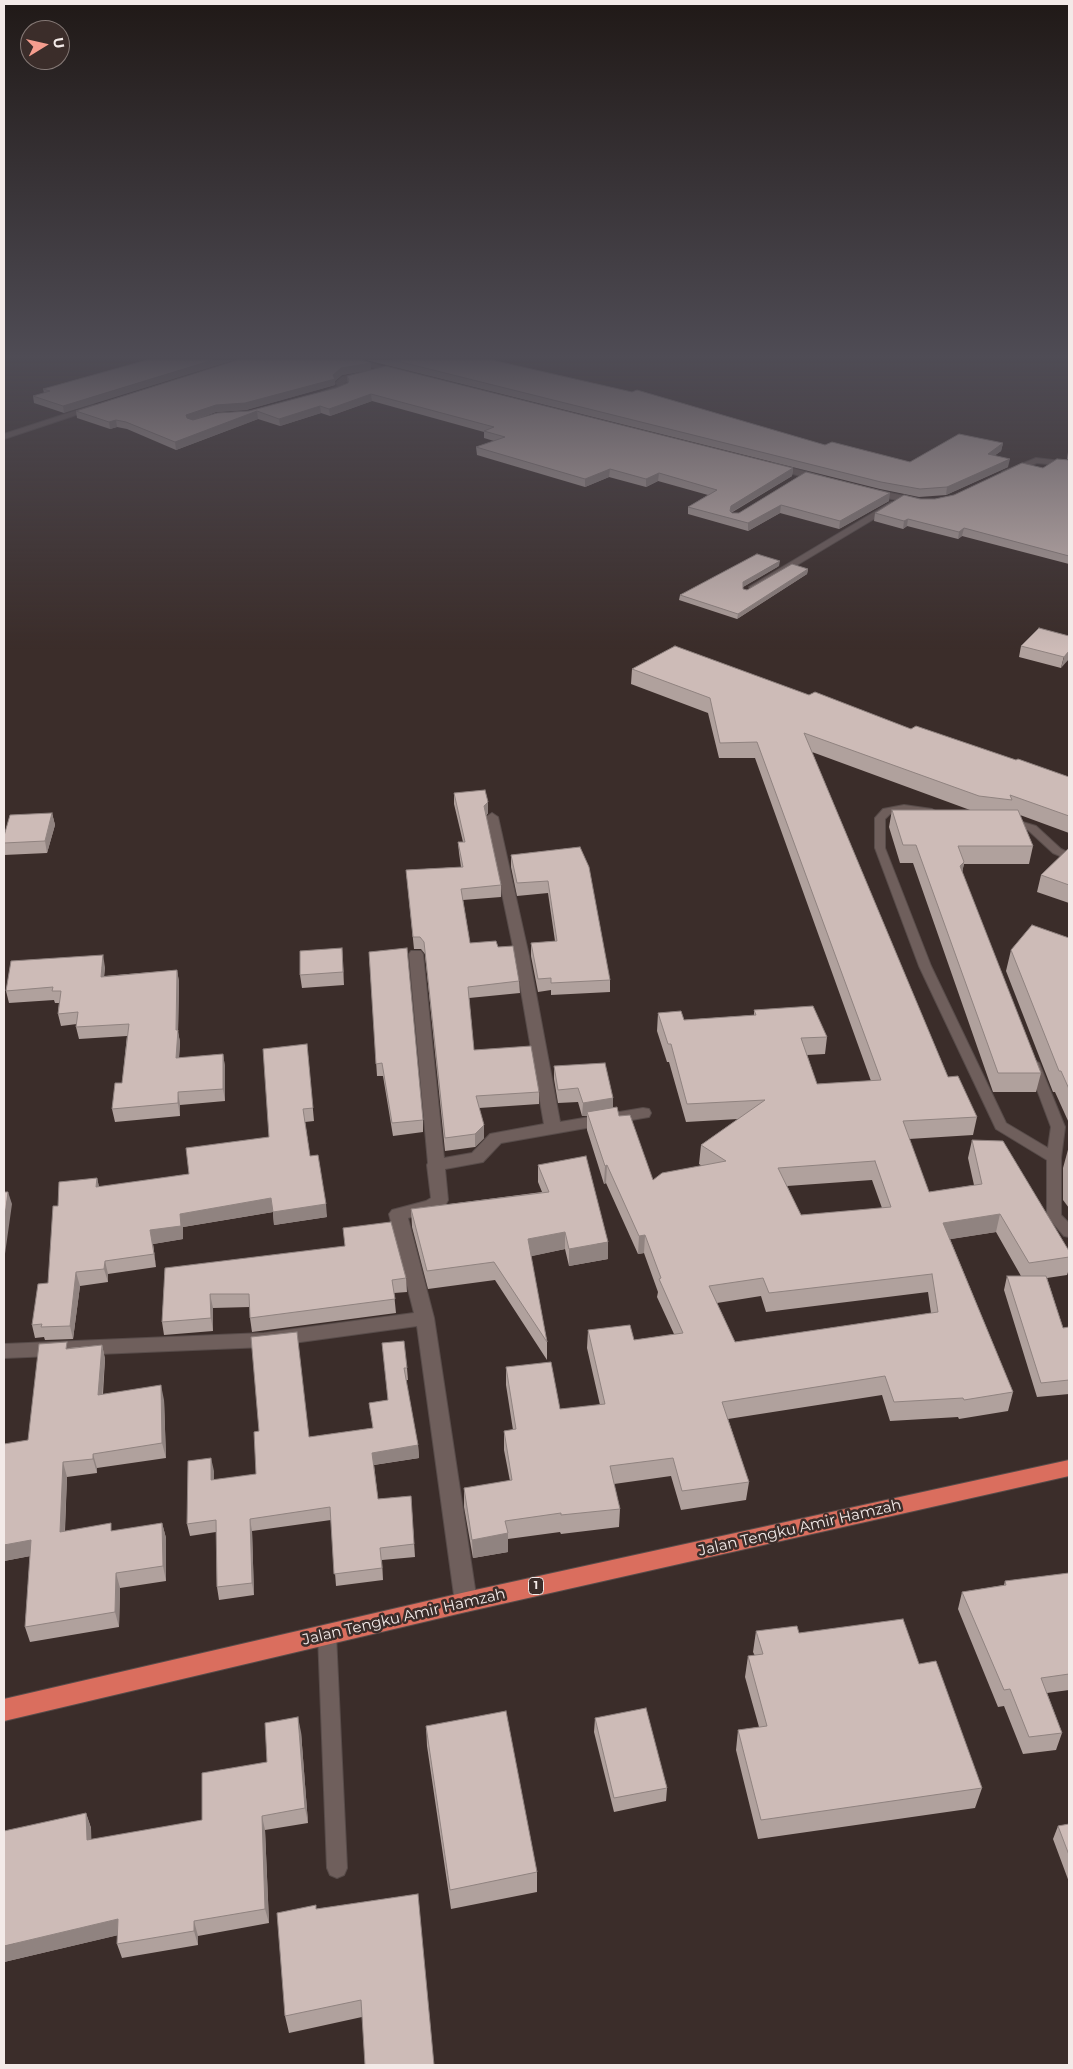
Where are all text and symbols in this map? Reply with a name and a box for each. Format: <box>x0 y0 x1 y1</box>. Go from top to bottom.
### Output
north arrow <box>20 20 70 70</box>
text: U <box>49 36 69 50</box>
street label: Jalan Tengku Amir Hamzah <box>697 1496 903 1560</box>
road number: 1 <box>528 1578 544 1594</box>
street label: Jalan Tengku Amir Hamzah <box>301 1585 507 1649</box>

